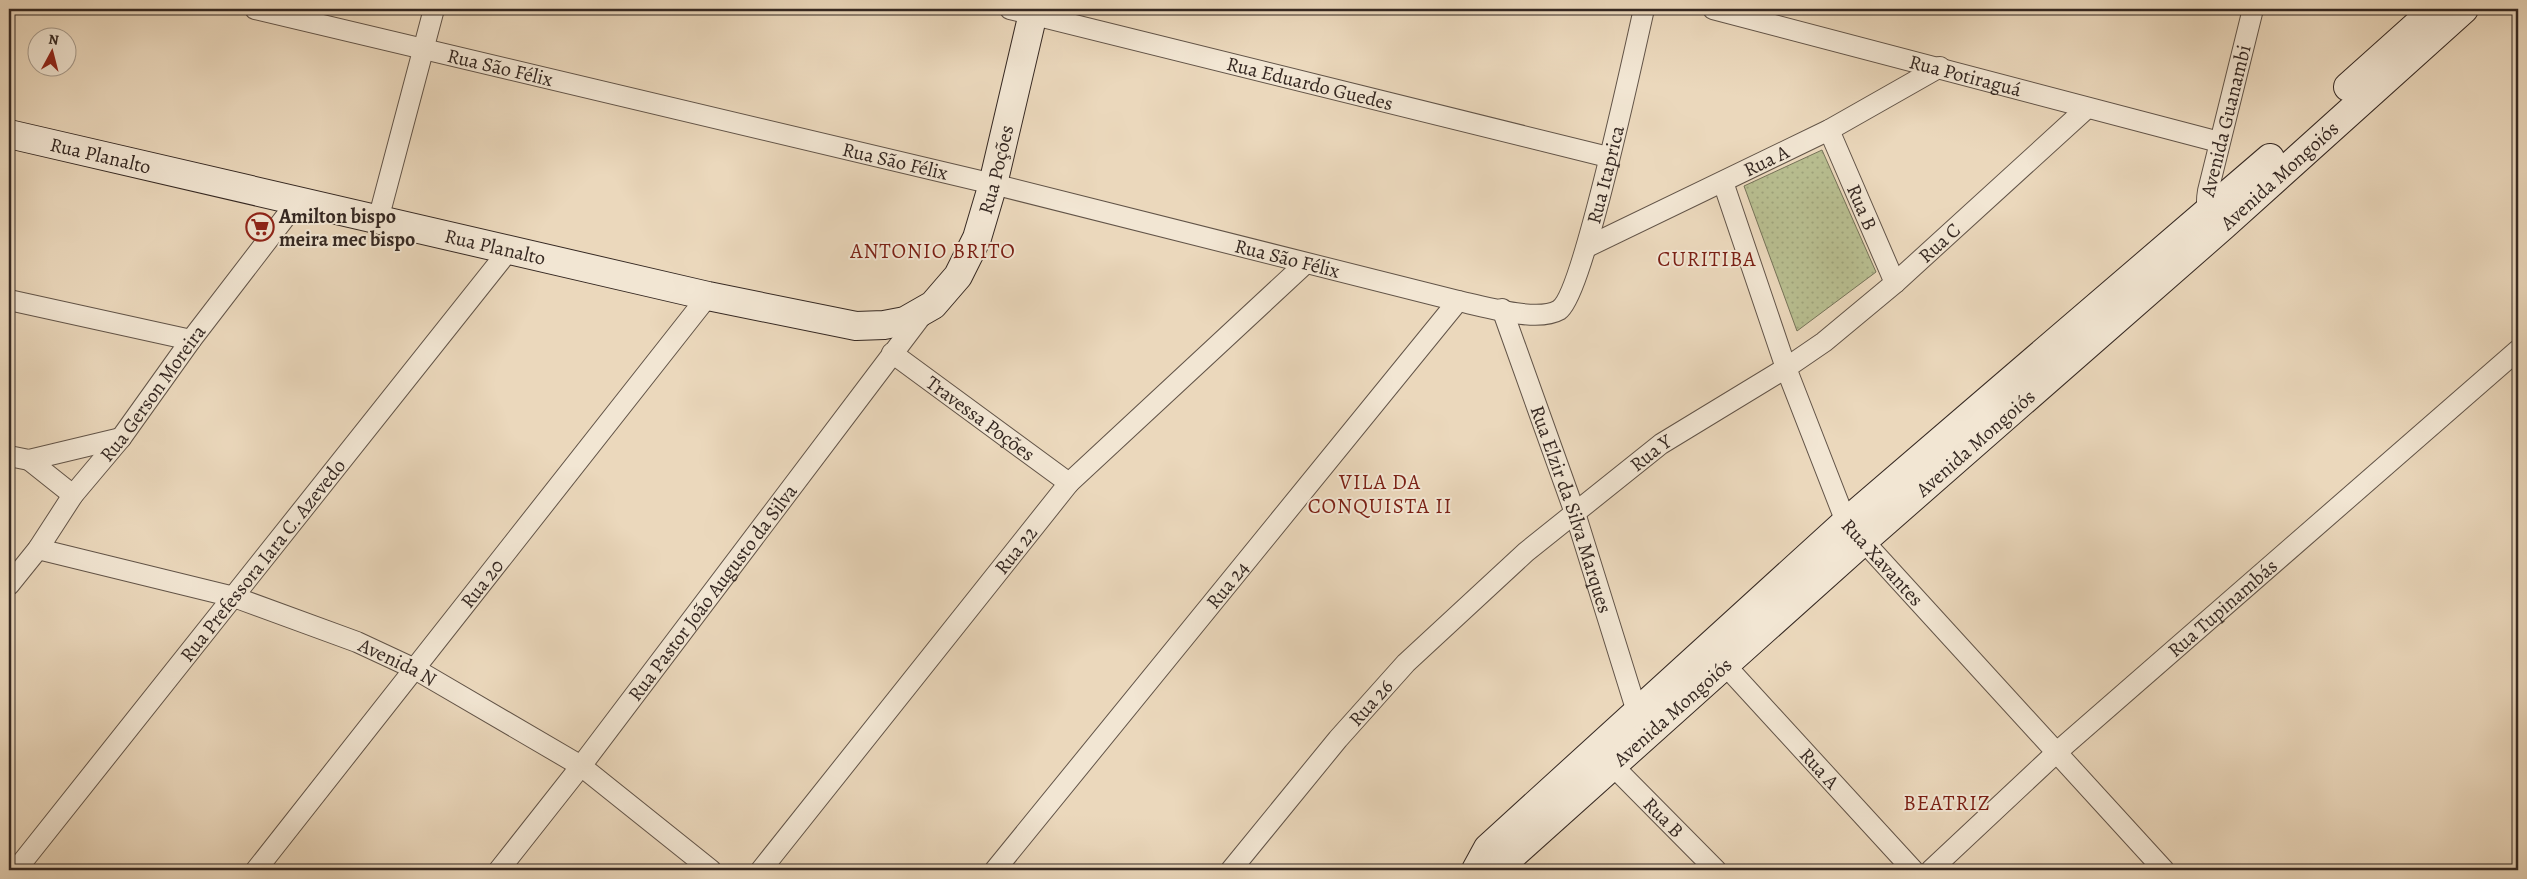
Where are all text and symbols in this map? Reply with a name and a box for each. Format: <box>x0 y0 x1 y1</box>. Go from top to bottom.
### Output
north arrow <box>28 28 78 78</box>
text: N <box>47 30 60 50</box>
street label: Rua São Félix <box>445 42 556 93</box>
street label: Avenida Guanambi <box>2194 42 2258 200</box>
street label: Rua Potiraguá <box>1906 48 2025 104</box>
street label: Rua Eduardo Guedes <box>1224 50 1396 117</box>
street label: Avenida Mongoiós <box>2214 115 2345 237</box>
street label: Rua Poções <box>972 122 1020 217</box>
street label: Rua Itaprica <box>1580 122 1631 227</box>
street label: Rua Planalto <box>47 131 154 180</box>
street label: Rua São Félix <box>840 136 951 187</box>
street label: Rua A <box>1739 138 1794 183</box>
street label: Rua B <box>1840 180 1884 235</box>
place label: Amilton bispo meira mec bispo <box>278 203 415 253</box>
supermarket icon: Amilton bispo meira mec bispo <box>245 212 275 242</box>
street label: Rua C <box>1913 217 1967 269</box>
street label: Rua Planalto <box>442 222 548 272</box>
street label: Rua São Félix <box>1232 232 1343 285</box>
district label: ANTONIO BRITO <box>849 237 1016 265</box>
district label: CURITIBA <box>1657 245 1757 273</box>
street label: Rua Gerson Moreira <box>94 319 212 468</box>
street label: Travessa Poções <box>920 369 1040 468</box>
street label: Avenida Mongoiós <box>1909 383 2041 504</box>
street label: Rua Elzir da Silva Marques <box>1524 402 1618 617</box>
street label: Rua Y <box>1624 427 1678 478</box>
street label: Rua Prefessora Iara C. Azevedo <box>174 453 352 668</box>
district label: VILA DA CONQUISTA II <box>1308 468 1452 520</box>
street label: Rua Pastor João Augusto da Silva <box>622 478 804 707</box>
street label: Rua Xavantes <box>1835 513 1929 612</box>
street label: Rua 22 <box>988 520 1044 580</box>
street label: Rua 20 <box>454 553 510 614</box>
street label: Rua Tupinambás <box>2162 553 2283 664</box>
street label: Rua 24 <box>1200 555 1255 614</box>
street label: Avenida N <box>353 631 442 693</box>
street label: Avenida Mongoiós <box>1607 652 1738 773</box>
street label: Rua 26 <box>1343 674 1399 732</box>
street label: Rua A <box>1793 742 1845 795</box>
district label: BEATRIZ <box>1903 789 1991 817</box>
street label: Rua B <box>1637 791 1690 844</box>

